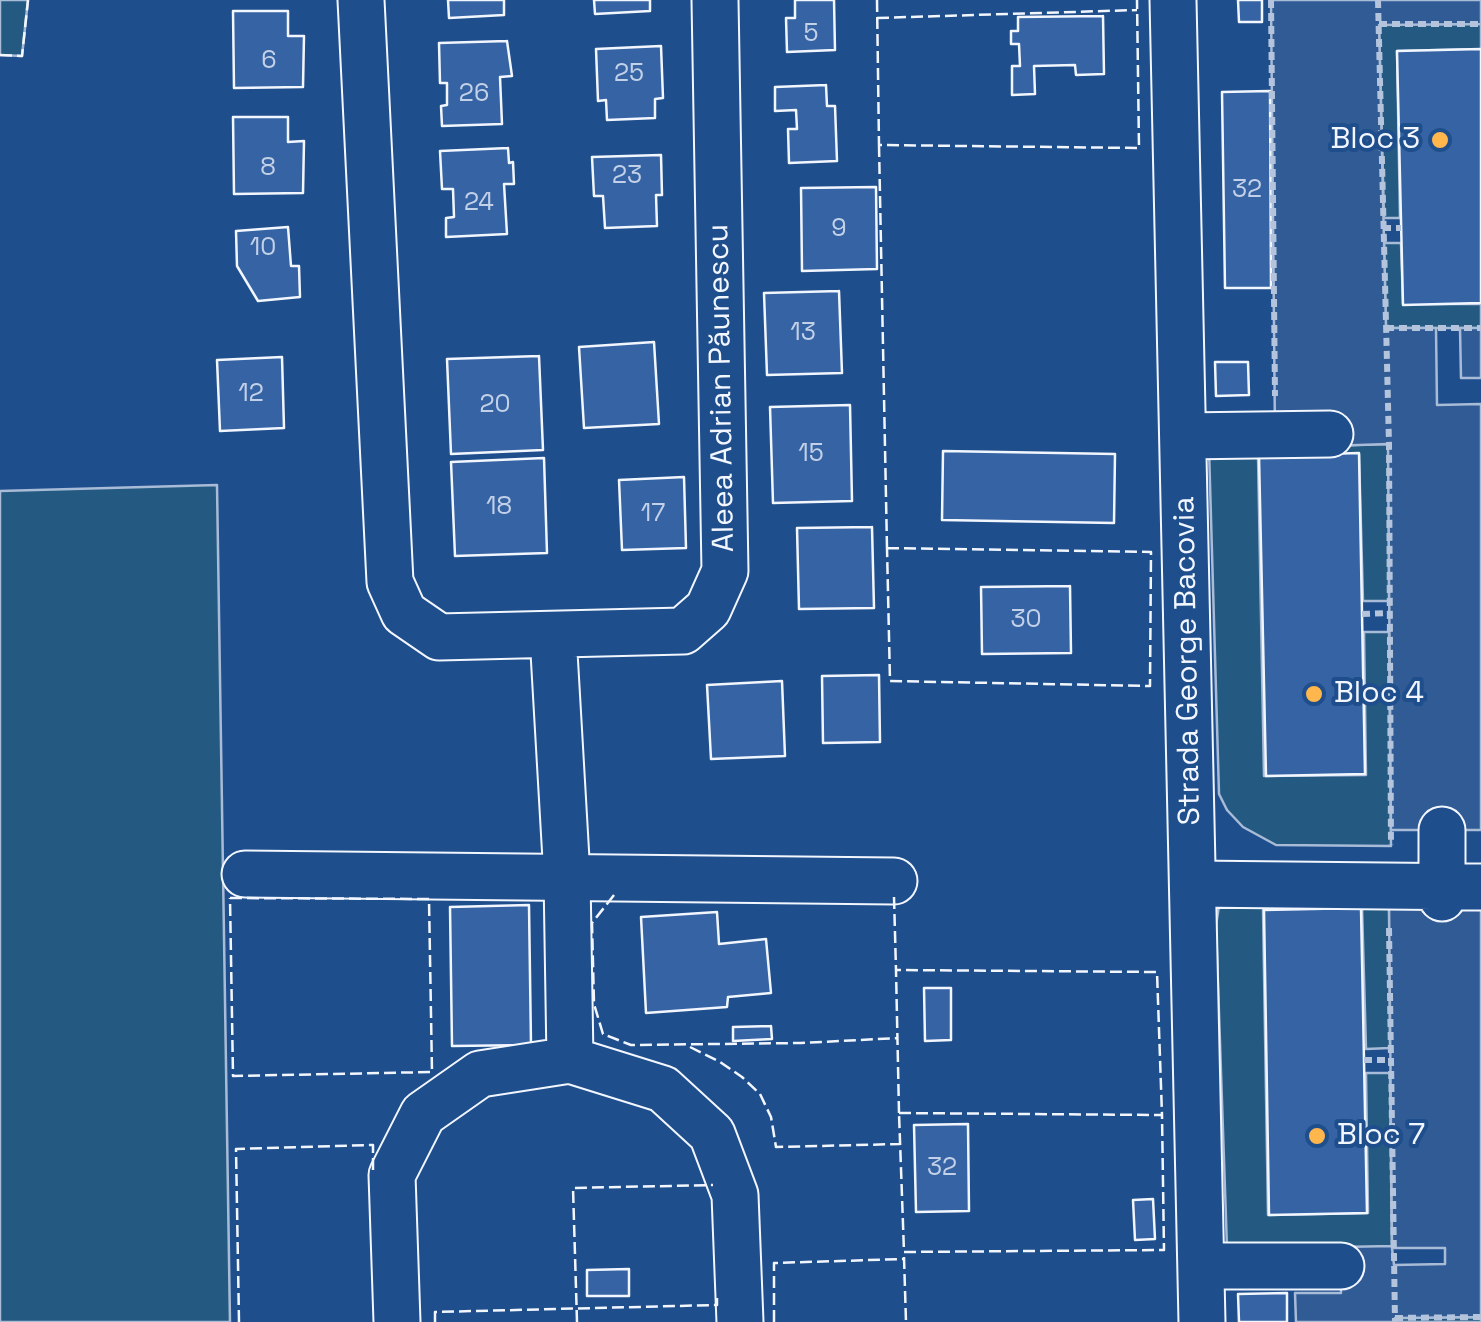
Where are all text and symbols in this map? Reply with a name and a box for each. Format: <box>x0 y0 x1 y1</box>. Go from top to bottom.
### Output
house number: 5 <box>804 19 818 49</box>
house number: 6 <box>261 46 277 76</box>
house number: 25 <box>614 59 644 89</box>
house number: 26 <box>459 79 489 109</box>
place label: Bloc 3 <box>1331 122 1420 158</box>
marker: Bloc 3 <box>1429 129 1451 151</box>
house number: 8 <box>260 153 276 183</box>
house number: 23 <box>612 161 642 191</box>
house number: 32 <box>1232 175 1262 205</box>
house number: 24 <box>464 188 494 218</box>
house number: 9 <box>831 214 847 244</box>
street label: Aleea Adrian Păunescu <box>701 224 743 552</box>
house number: 10 <box>250 233 276 263</box>
house number: 13 <box>790 318 816 348</box>
house number: 12 <box>238 379 264 409</box>
house number: 20 <box>479 390 511 420</box>
house number: 15 <box>798 439 824 469</box>
house number: 18 <box>486 492 512 522</box>
street label: Strada George Bacovia <box>1167 496 1209 826</box>
house number: 17 <box>641 499 665 529</box>
house number: 30 <box>1010 605 1042 635</box>
place label: Bloc 4 <box>1334 676 1424 712</box>
marker: Bloc 4 <box>1303 683 1325 705</box>
place label: Bloc 7 <box>1337 1118 1425 1154</box>
marker: Bloc 7 <box>1306 1125 1328 1147</box>
house number: 32 <box>927 1153 957 1183</box>

